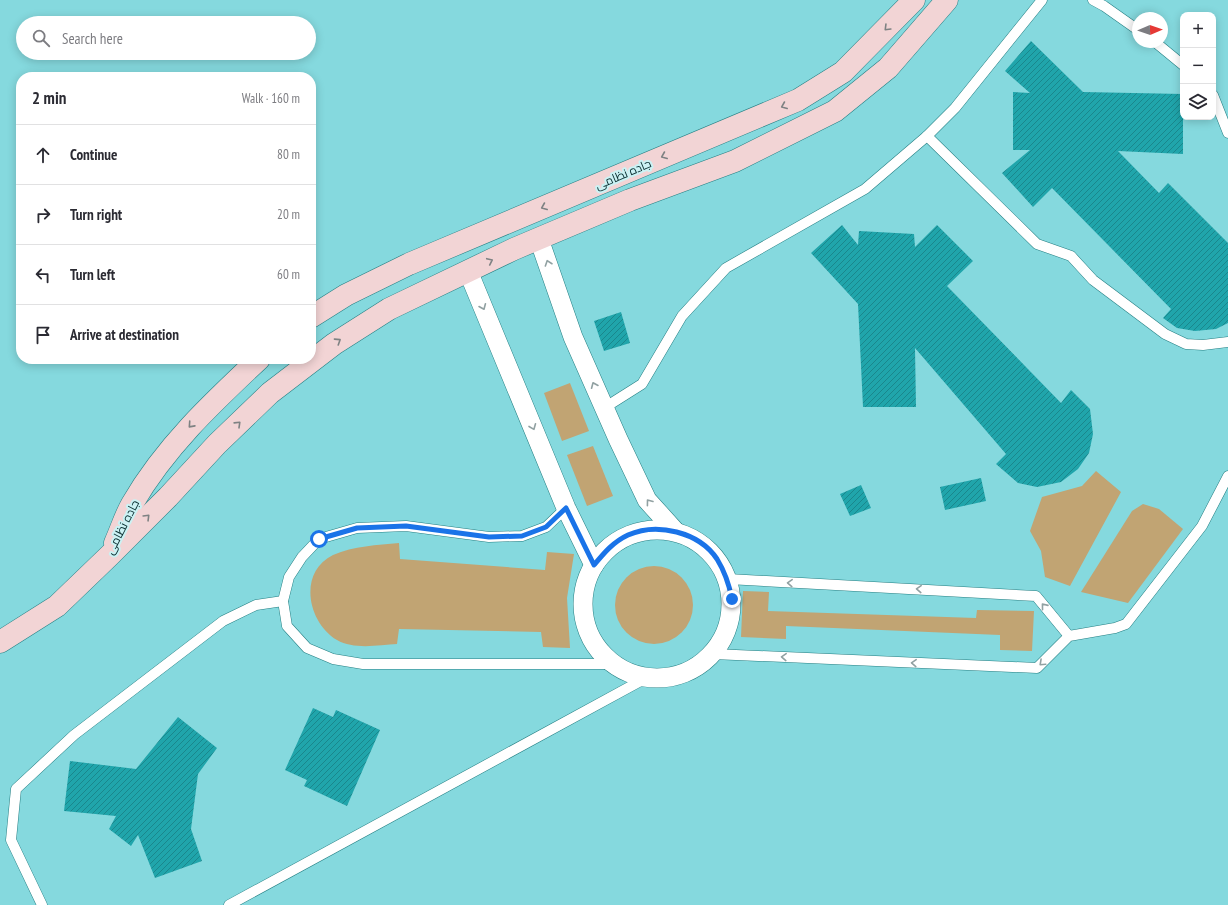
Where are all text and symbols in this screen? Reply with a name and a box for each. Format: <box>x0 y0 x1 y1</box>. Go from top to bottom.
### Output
north arrow <box>1132 12 1168 48</box>
map controls <box>1180 12 1216 120</box>
button: + <box>1180 12 1216 48</box>
search box <box>16 16 316 60</box>
one-way arrow <box>884 23 891 31</box>
icon: search <box>30 27 52 49</box>
text: Search here <box>62 29 123 48</box>
button: − <box>1180 48 1216 84</box>
button: layers <box>1180 84 1216 120</box>
text: 2 min <box>32 87 66 109</box>
text: Walk · 160 m <box>242 90 300 107</box>
one-way arrow <box>781 101 788 109</box>
icon: ahead <box>32 144 54 166</box>
text: Continue <box>70 145 117 164</box>
text: 80 m <box>277 146 300 163</box>
one-way arrow <box>661 152 668 160</box>
street label: جاده نظامی <box>593 155 653 193</box>
one-way arrow <box>541 202 549 210</box>
icon: right <box>32 204 54 226</box>
text: Turn right <box>70 205 122 224</box>
text: 20 m <box>277 206 300 223</box>
one-way arrow <box>485 258 493 266</box>
one-way arrow <box>544 260 552 267</box>
icon: left <box>32 264 54 286</box>
text: Turn left <box>70 265 115 284</box>
text: 60 m <box>277 266 300 283</box>
one-way arrow <box>479 303 487 310</box>
icon: arrive <box>32 324 54 346</box>
text: Arrive at destination <box>70 325 179 344</box>
one-way arrow <box>334 339 341 346</box>
one-way arrow <box>591 381 599 389</box>
one-way arrow <box>188 421 195 428</box>
one-way arrow <box>233 421 241 429</box>
one-way arrow <box>529 424 537 431</box>
street label: جاده نظامی <box>102 497 142 557</box>
one-way arrow <box>647 499 654 506</box>
one-way arrow <box>143 514 150 522</box>
route start <box>310 530 328 548</box>
one-way arrow <box>787 578 793 587</box>
one-way arrow <box>916 585 922 594</box>
route end <box>723 590 741 608</box>
one-way arrow <box>1042 603 1049 610</box>
one-way arrow <box>781 652 787 661</box>
one-way arrow <box>911 658 917 667</box>
one-way arrow <box>1039 659 1047 666</box>

